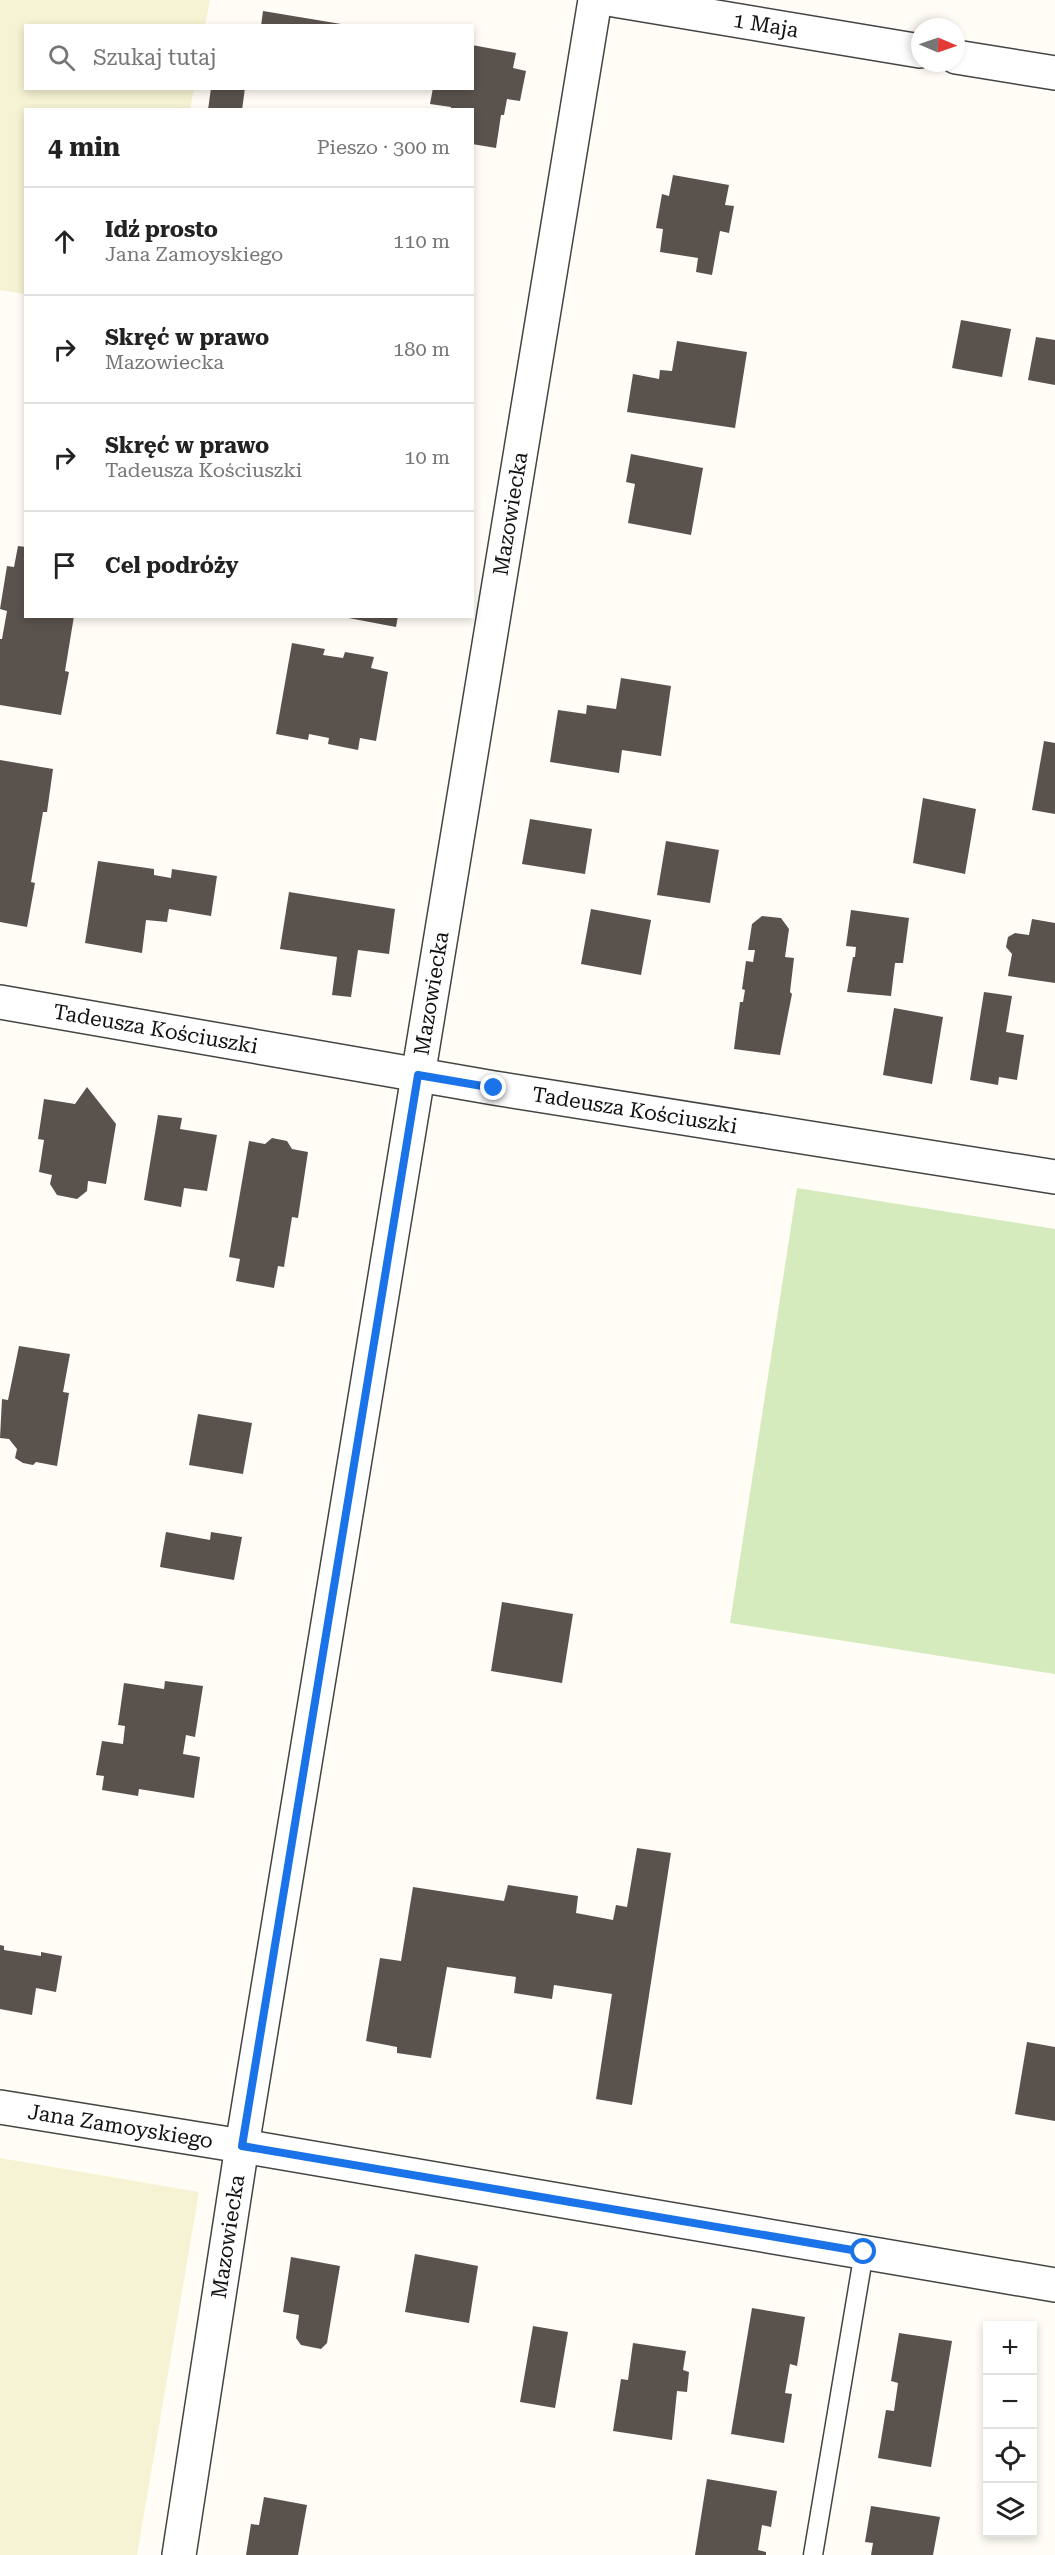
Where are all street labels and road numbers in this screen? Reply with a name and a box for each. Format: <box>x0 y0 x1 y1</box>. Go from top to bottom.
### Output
street label: 1 Maja <box>731 8 801 43</box>
street label: Mazowiecka <box>489 450 533 577</box>
street label: Mazowiecka <box>410 929 454 1057</box>
street label: Tadeusza Kościuszki <box>52 1000 260 1059</box>
street label: Tadeusza Kościuszki <box>531 1082 739 1138</box>
street label: Jana Zamoyskiego <box>26 2100 215 2153</box>
street label: Mazowiecka <box>207 2173 249 2300</box>

